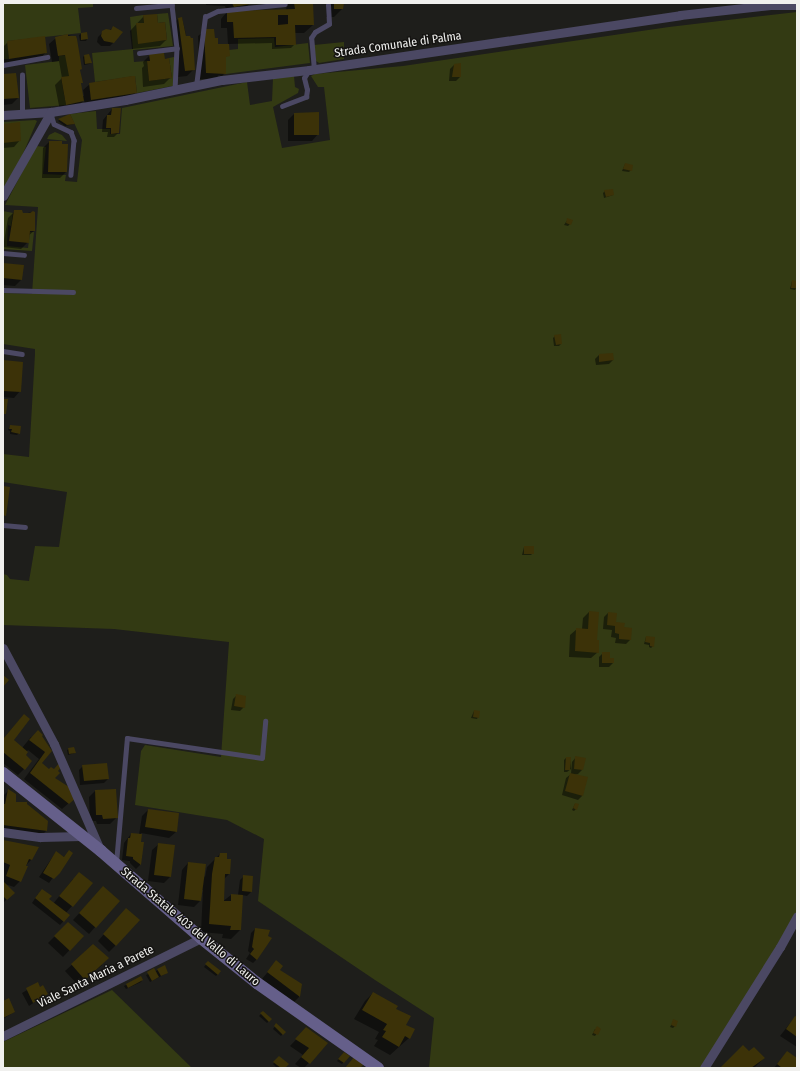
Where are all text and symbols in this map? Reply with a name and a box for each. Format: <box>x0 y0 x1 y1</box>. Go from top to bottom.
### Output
street label: Strada Comunale di Palma <box>333 29 463 61</box>
street label: Strada Statale 403 del Vallo di Lauro <box>118 865 262 989</box>
street label: Viale Santa Maria a Parete <box>36 943 156 1011</box>

